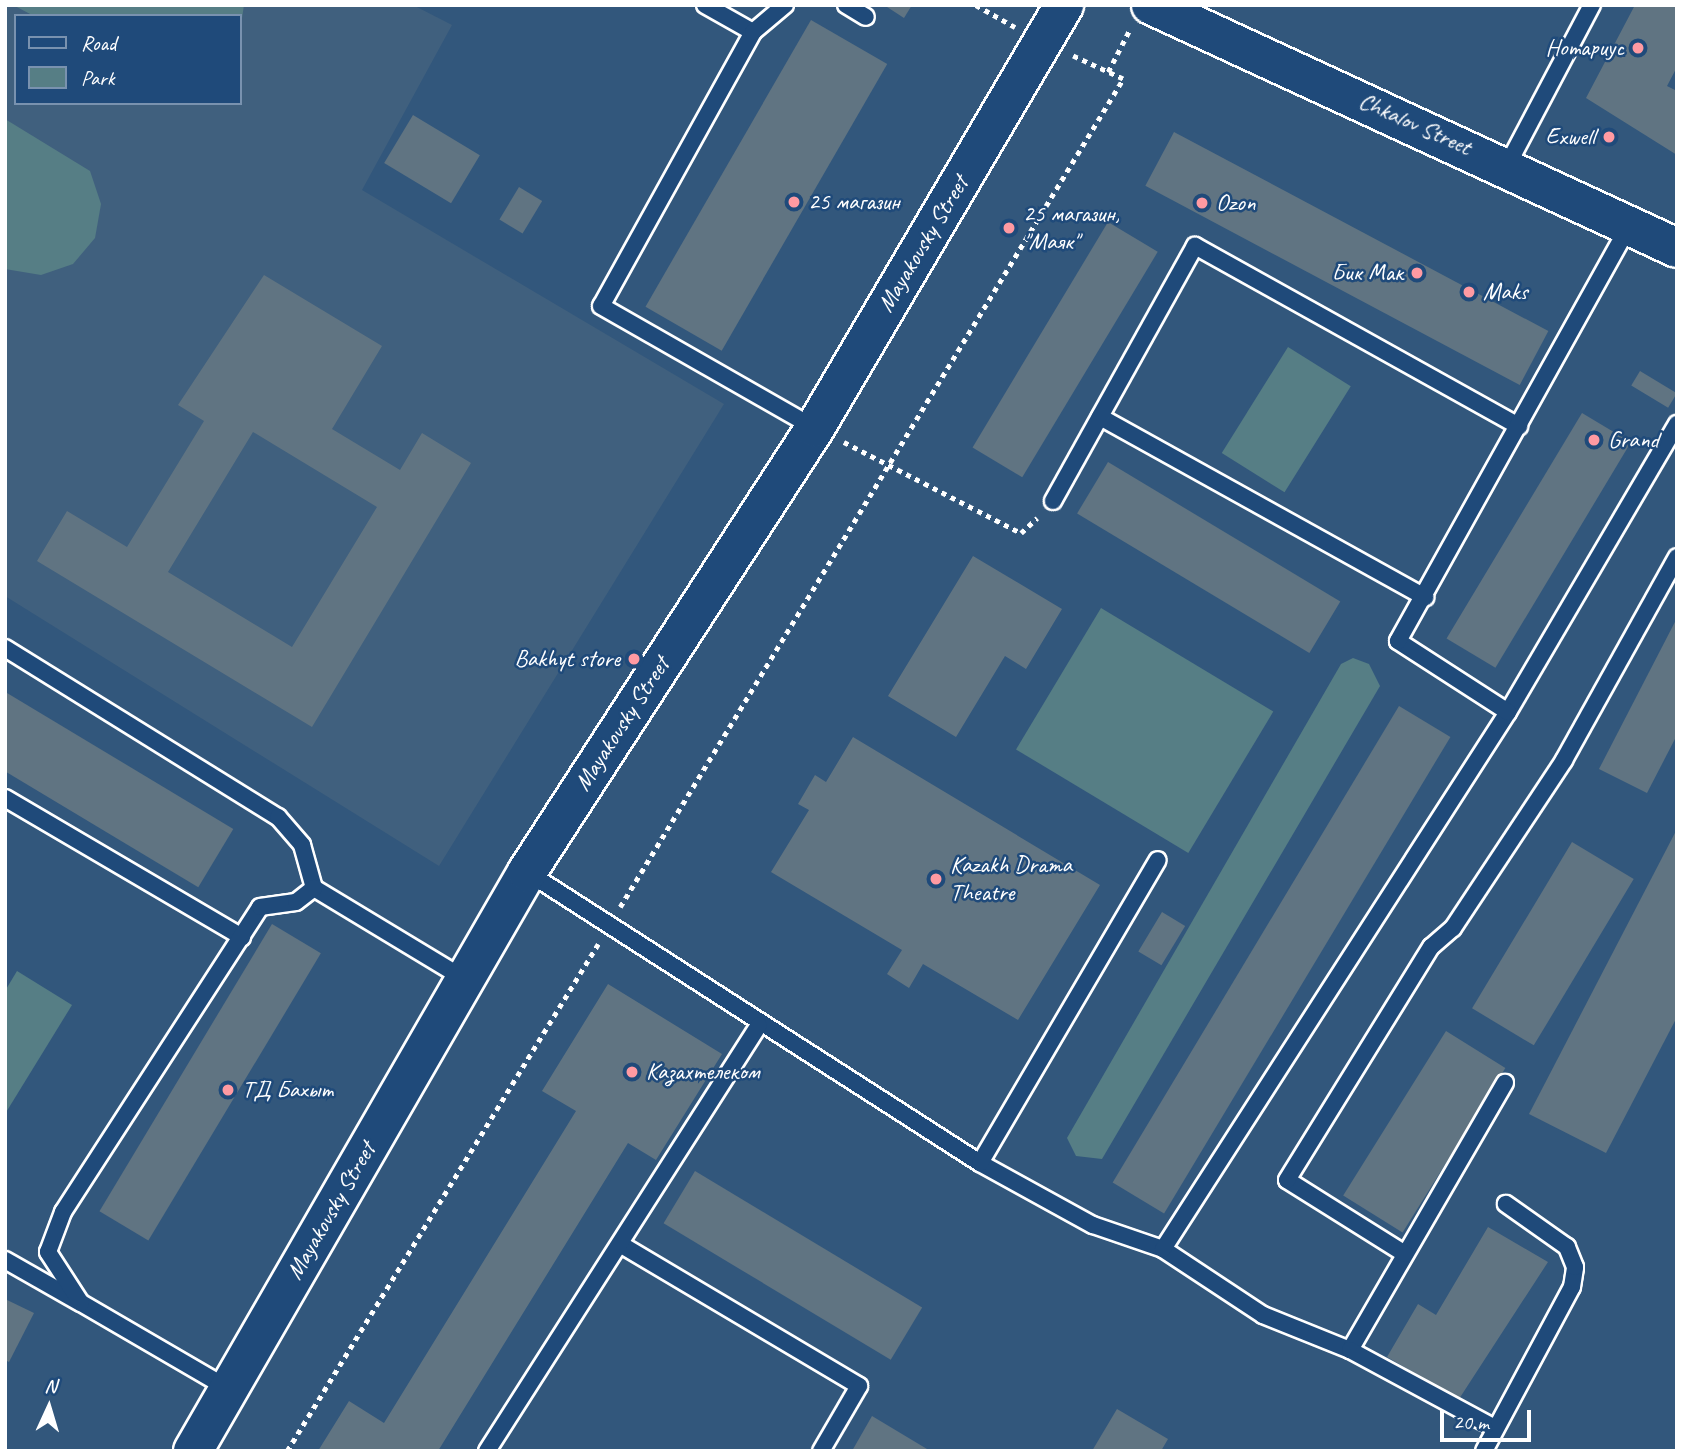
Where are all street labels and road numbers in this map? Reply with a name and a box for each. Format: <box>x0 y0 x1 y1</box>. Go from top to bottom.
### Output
street label: Chkalov Street <box>1354 86 1476 162</box>
street label: Mayakovsky Street <box>871 171 975 317</box>
street label: Mayakovsky Street <box>568 652 676 796</box>
street label: Mayakovsky Street <box>280 1137 382 1285</box>

